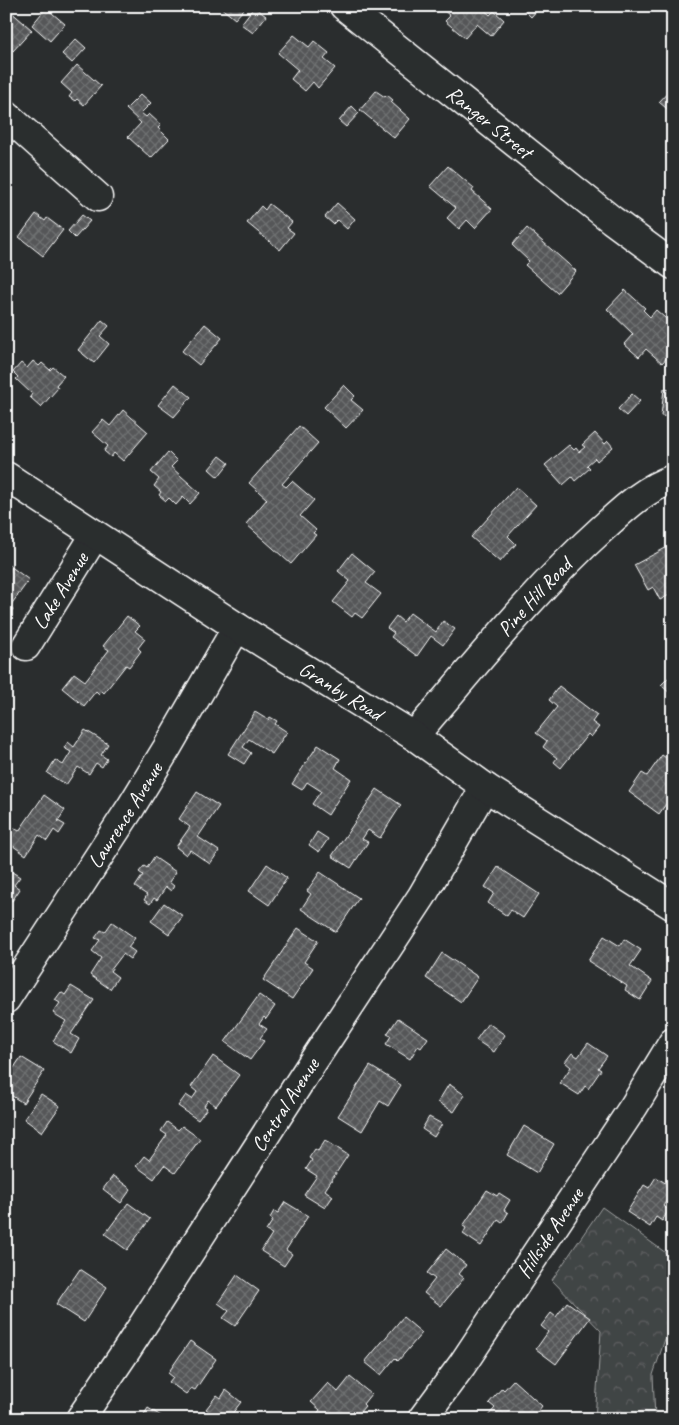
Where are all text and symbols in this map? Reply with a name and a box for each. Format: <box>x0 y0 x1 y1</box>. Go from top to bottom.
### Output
street label: Ranger Street <box>441 80 540 166</box>
street label: Lake Avenue <box>27 546 95 634</box>
street label: Pine Hill Road <box>492 550 580 642</box>
street label: Granby Road <box>294 655 391 728</box>
street label: Lawrence Avenue <box>82 756 169 873</box>
street label: Central Avenue <box>245 1052 325 1157</box>
street label: Hillside Avenue <box>511 1182 590 1283</box>

